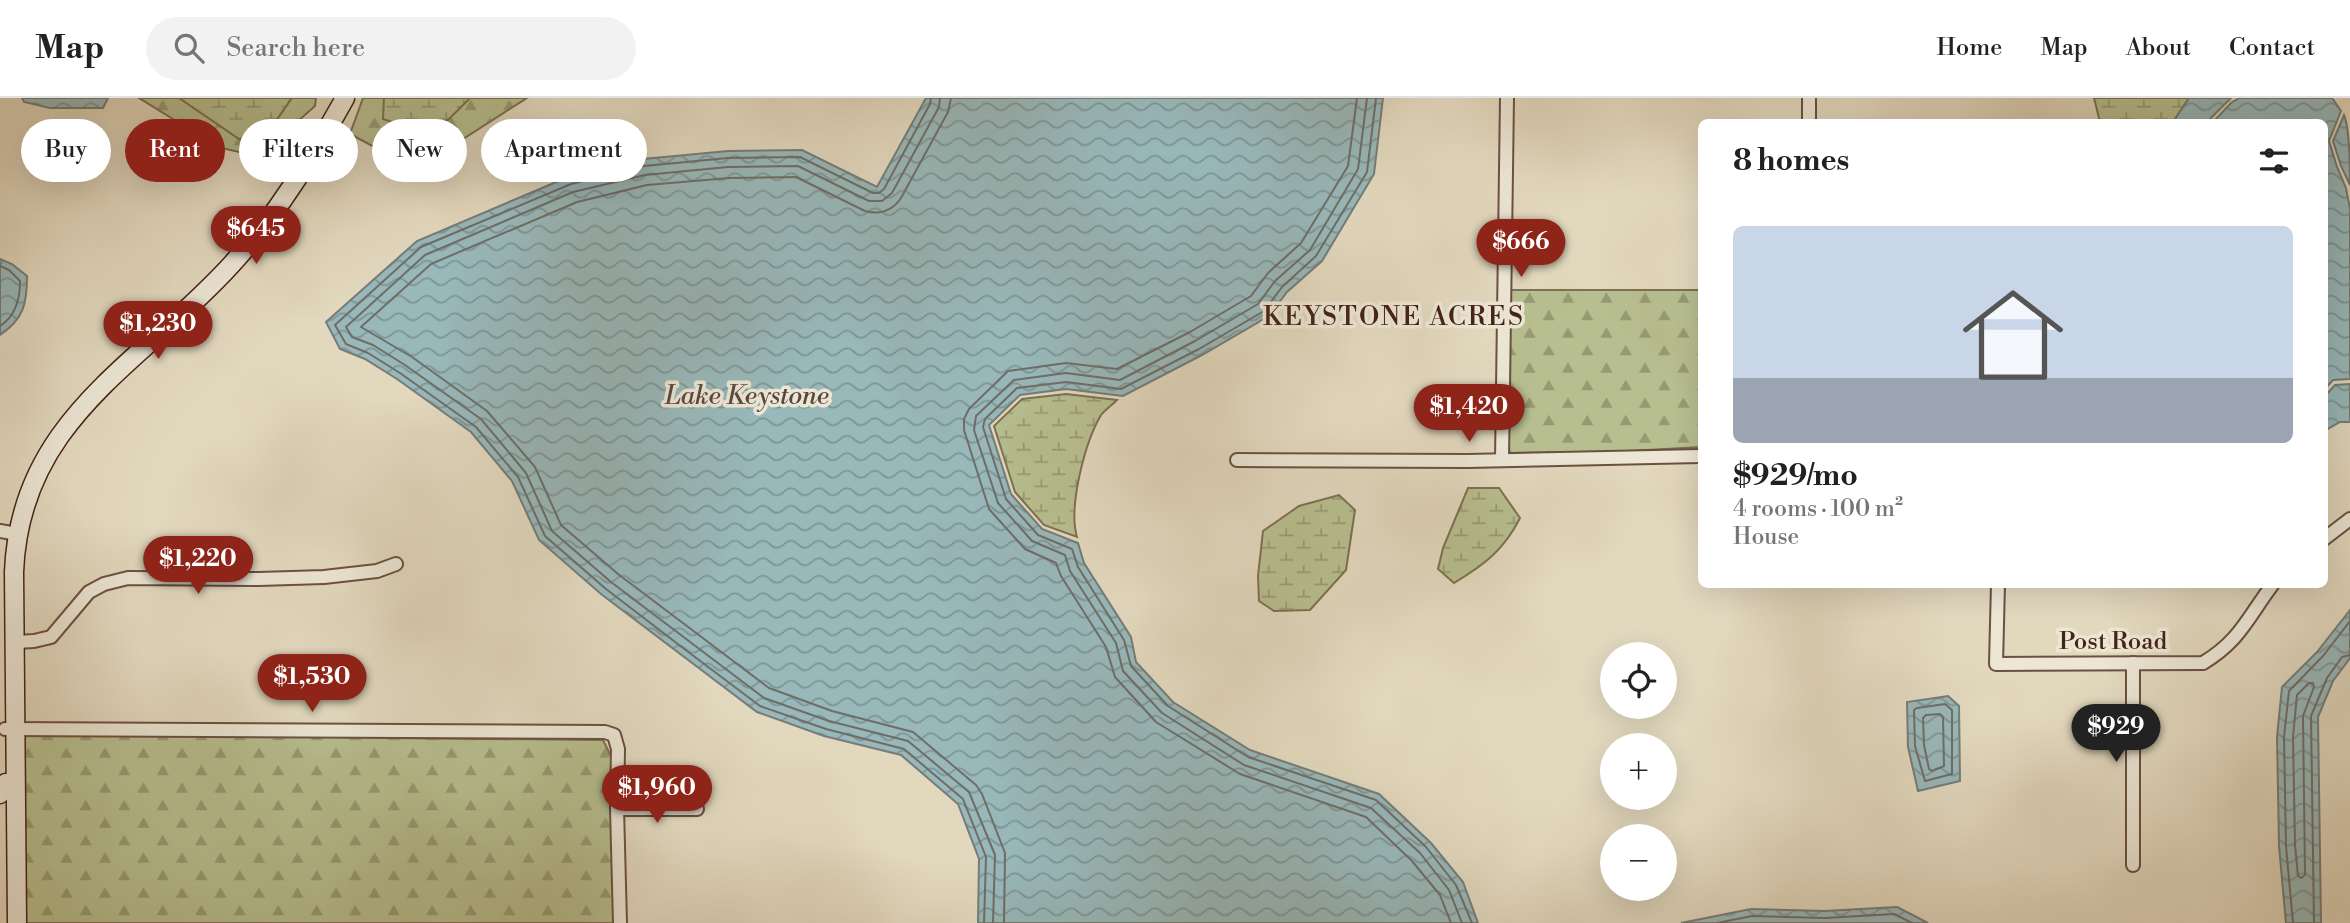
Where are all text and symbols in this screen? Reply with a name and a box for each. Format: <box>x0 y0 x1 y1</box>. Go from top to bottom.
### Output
search box <box>146 17 636 80</box>
text: Map <box>35 28 104 69</box>
icon: search <box>170 29 208 67</box>
text: Search here <box>226 32 365 64</box>
text: Home <box>1937 33 2002 63</box>
text: Map <box>2040 33 2088 63</box>
text: About <box>2126 33 2191 63</box>
text: Contact <box>2229 33 2315 63</box>
chip: Buy <box>21 119 111 182</box>
chip: Rent <box>125 119 225 182</box>
chip: Filters <box>239 119 358 182</box>
chip: New <box>372 119 467 182</box>
chip: Apartment <box>481 119 647 182</box>
text: 8 homes <box>1733 142 1849 180</box>
icon: filters <box>2255 142 2293 180</box>
pin: $645 <box>215 206 297 266</box>
text: $645 <box>227 215 285 243</box>
pin: $666 <box>1480 220 1562 279</box>
text: $666 <box>1492 228 1550 256</box>
icon: home <box>1950 272 2076 398</box>
district label: KEYSTONE ACRES <box>1263 301 1525 333</box>
pin: $1,230 <box>101 302 215 361</box>
text: $1,230 <box>119 310 197 338</box>
water label: Lake Keystone <box>664 380 829 412</box>
pin: $1,420 <box>1412 384 1526 444</box>
text: $1,420 <box>1430 393 1508 421</box>
text: $929/mo <box>1733 457 1858 495</box>
text: 4 rooms · 100 m² <box>1733 495 1903 523</box>
text: House <box>1733 523 1799 551</box>
pin: $1,220 <box>141 536 255 596</box>
text: $1,220 <box>159 545 237 573</box>
street label: Post Road <box>2059 627 2167 657</box>
map controls <box>1600 642 1677 901</box>
button: locate <box>1600 642 1677 719</box>
pin: $1,530 <box>255 654 369 714</box>
text: $1,530 <box>274 663 350 691</box>
pin: $929 <box>2075 704 2157 764</box>
text: $929 <box>2087 713 2145 741</box>
button: + <box>1600 733 1677 810</box>
pin: $1,960 <box>600 766 714 825</box>
text: $1,960 <box>618 774 696 802</box>
button: − <box>1600 824 1677 901</box>

